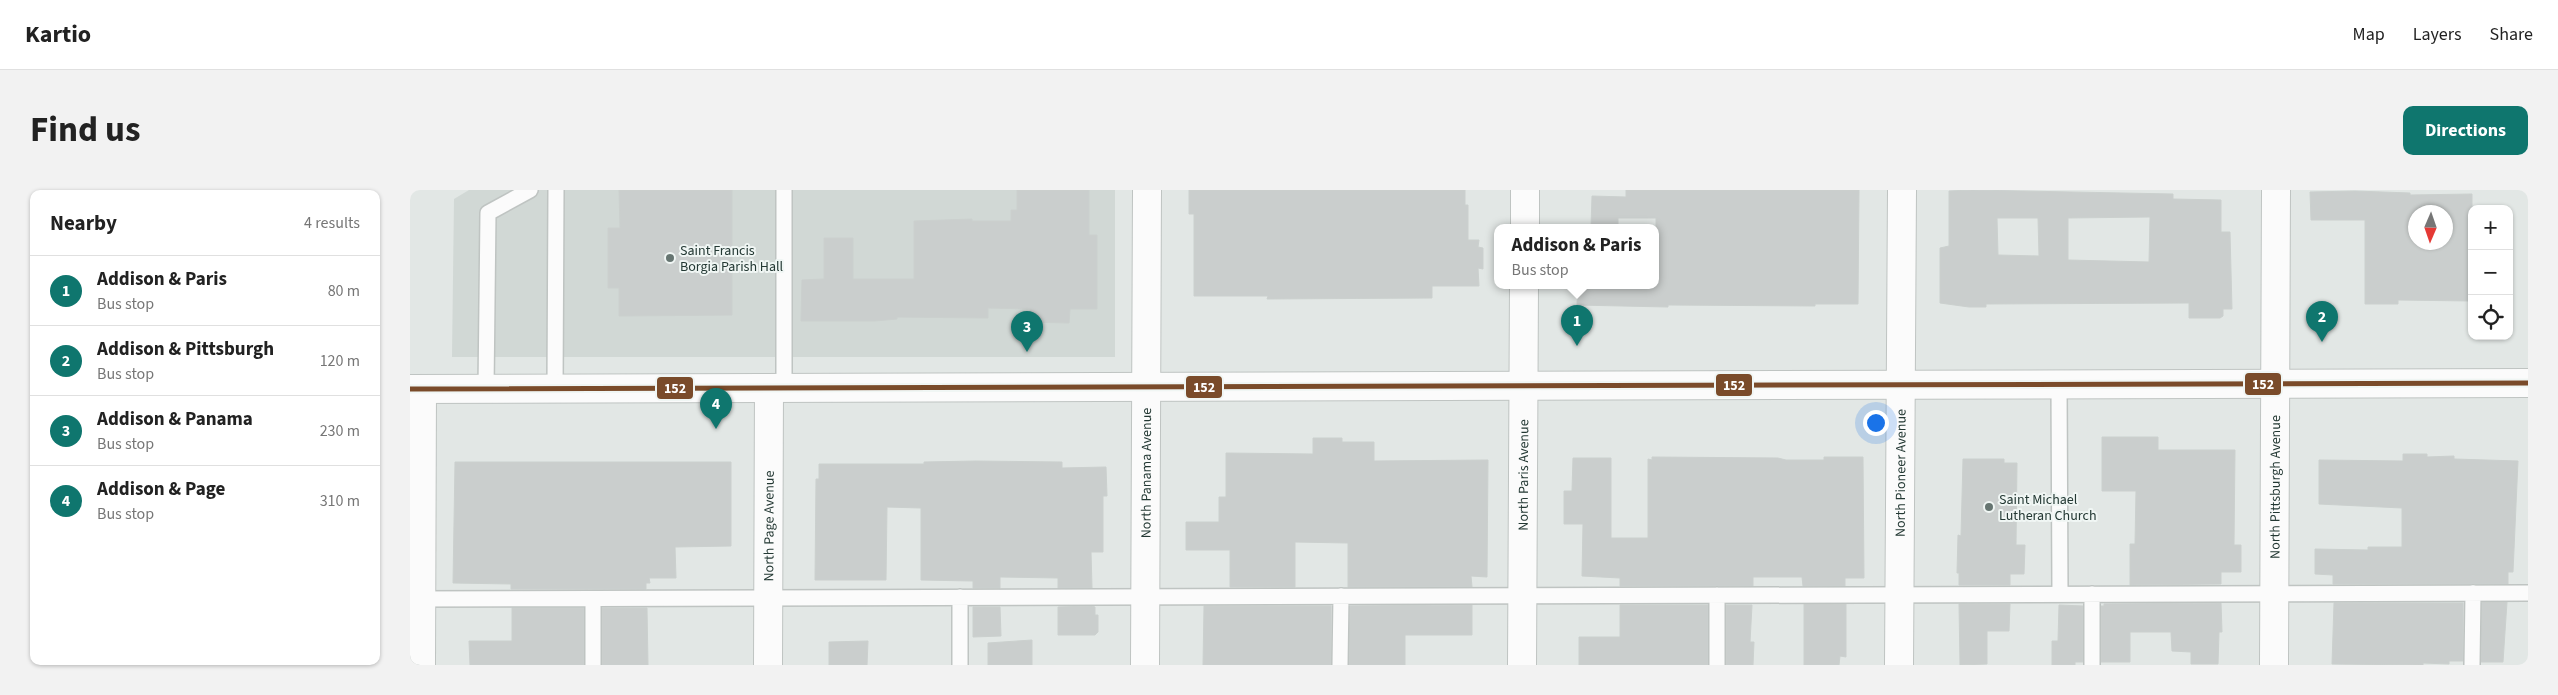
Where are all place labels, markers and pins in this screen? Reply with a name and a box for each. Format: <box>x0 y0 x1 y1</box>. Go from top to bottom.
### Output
place label: Saint Francis Borgia Parish Hall <box>680 241 784 277</box>
marker: Saint Francis Borgia Parish Hall <box>664 252 676 264</box>
pin: 2 <box>2306 301 2338 342</box>
pin: 1 <box>1561 305 1593 346</box>
pin: 3 <box>1011 311 1043 352</box>
pin: 4 <box>700 388 732 429</box>
place label: Saint Michael Lutheran Church <box>1999 490 2097 526</box>
marker: Saint Michael Lutheran Church <box>1983 501 1995 513</box>

